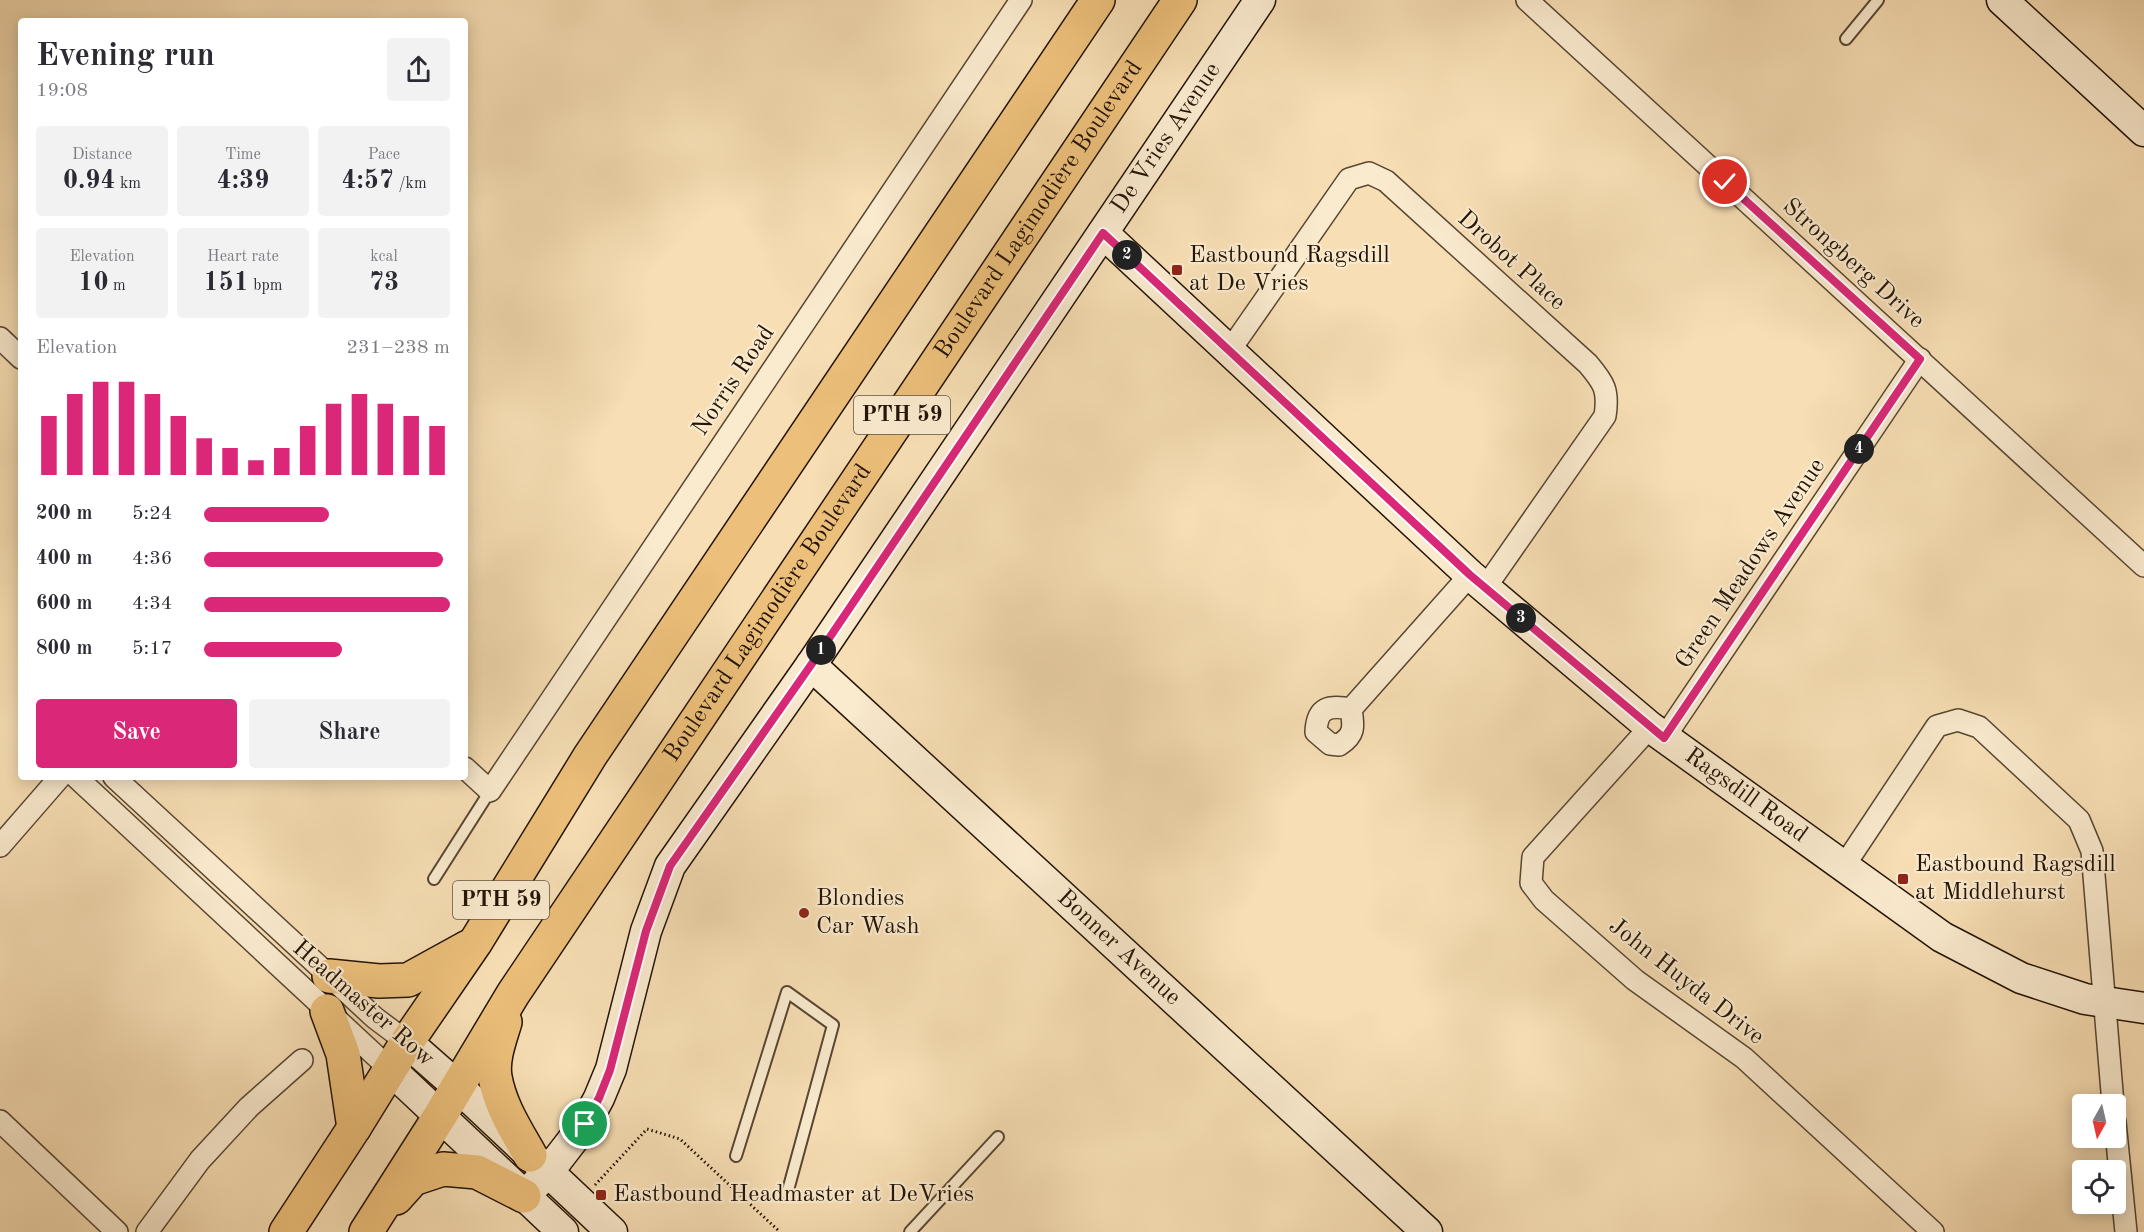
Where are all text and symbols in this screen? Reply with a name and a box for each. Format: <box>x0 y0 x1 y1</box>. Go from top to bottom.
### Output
button: share <box>387 38 450 101</box>
text: Evening run <box>36 40 215 73</box>
street label: Boulevard Lagimodière Boulevard <box>931 57 1147 363</box>
street label: De Vries Avenue <box>1107 59 1226 218</box>
text: 19:08 <box>36 81 88 101</box>
text: Distance <box>72 147 132 163</box>
text: Time <box>225 147 261 163</box>
text: Pace <box>368 147 400 163</box>
pin <box>1699 156 1750 207</box>
icon: check <box>1708 165 1741 198</box>
text: 0.94 <box>63 168 116 194</box>
text: 4:39 <box>217 168 269 194</box>
text: 4:57 <box>341 168 394 194</box>
text: km <box>116 176 141 192</box>
text: /km <box>394 176 427 192</box>
street label: Strongberg Drive <box>1778 194 1928 334</box>
street label: Drobot Place <box>1452 207 1570 315</box>
pin: 2 <box>1112 240 1142 270</box>
place label: Eastbound Ragsdill at De Vries <box>1189 244 1390 296</box>
text: 2 <box>1122 247 1132 263</box>
text: Elevation <box>69 249 135 265</box>
text: Heart rate <box>207 249 279 265</box>
text: kcal <box>370 249 398 265</box>
marker: Eastbound Ragsdill at De Vries <box>1170 263 1184 277</box>
text: 10 <box>78 270 108 296</box>
text: 151 <box>204 270 249 296</box>
text: 73 <box>369 270 399 296</box>
text: m <box>108 278 126 294</box>
text: bpm <box>249 278 282 294</box>
street label: Norris Road <box>688 322 780 440</box>
text: Elevation <box>36 338 117 358</box>
text: 231–238 m <box>347 338 450 358</box>
road number: PTH 59 <box>854 396 950 434</box>
pin: 4 <box>1844 434 1874 464</box>
text: 4 <box>1854 441 1864 457</box>
street label: Green Meadows Avenue <box>1672 455 1830 673</box>
street label: Boulevard Lagimodière Boulevard <box>660 460 877 767</box>
text: 200 m <box>36 504 92 524</box>
text: 5:24 <box>132 504 172 524</box>
text: 400 m <box>36 549 92 569</box>
text: 4:36 <box>132 549 172 569</box>
text: 600 m <box>36 594 92 614</box>
text: 4:34 <box>132 594 172 614</box>
pin: 3 <box>1506 603 1536 633</box>
text: 3 <box>1516 610 1526 626</box>
pin: 1 <box>806 635 836 665</box>
text: 800 m <box>36 639 92 659</box>
text: 5:17 <box>132 639 172 659</box>
text: 1 <box>816 642 826 658</box>
button: Save <box>36 699 237 768</box>
button: Share <box>249 699 450 768</box>
street label: Ragsdill Road <box>1680 744 1811 848</box>
place label: Eastbound Ragsdill at Middlehurst <box>1915 853 2116 905</box>
marker: Eastbound Ragsdill at Middlehurst <box>1896 872 1910 886</box>
road number: PTH 59 <box>453 881 549 919</box>
street label: Bonner Avenue <box>1052 886 1185 1011</box>
place label: Blondies Car Wash <box>816 887 920 939</box>
marker: Blondies Car Wash <box>797 906 811 920</box>
street label: John Huyda Drive <box>1604 914 1768 1050</box>
street label: Headmaster Row <box>288 936 439 1072</box>
north arrow <box>2072 1094 2126 1148</box>
map controls <box>2072 1094 2126 1214</box>
pin <box>559 1098 610 1149</box>
icon: arrive <box>568 1107 601 1140</box>
button: locate <box>2072 1160 2126 1214</box>
place label: Eastbound Headmaster at DeVries <box>613 1183 974 1207</box>
marker: Eastbound Headmaster at DeVries <box>594 1188 608 1202</box>

